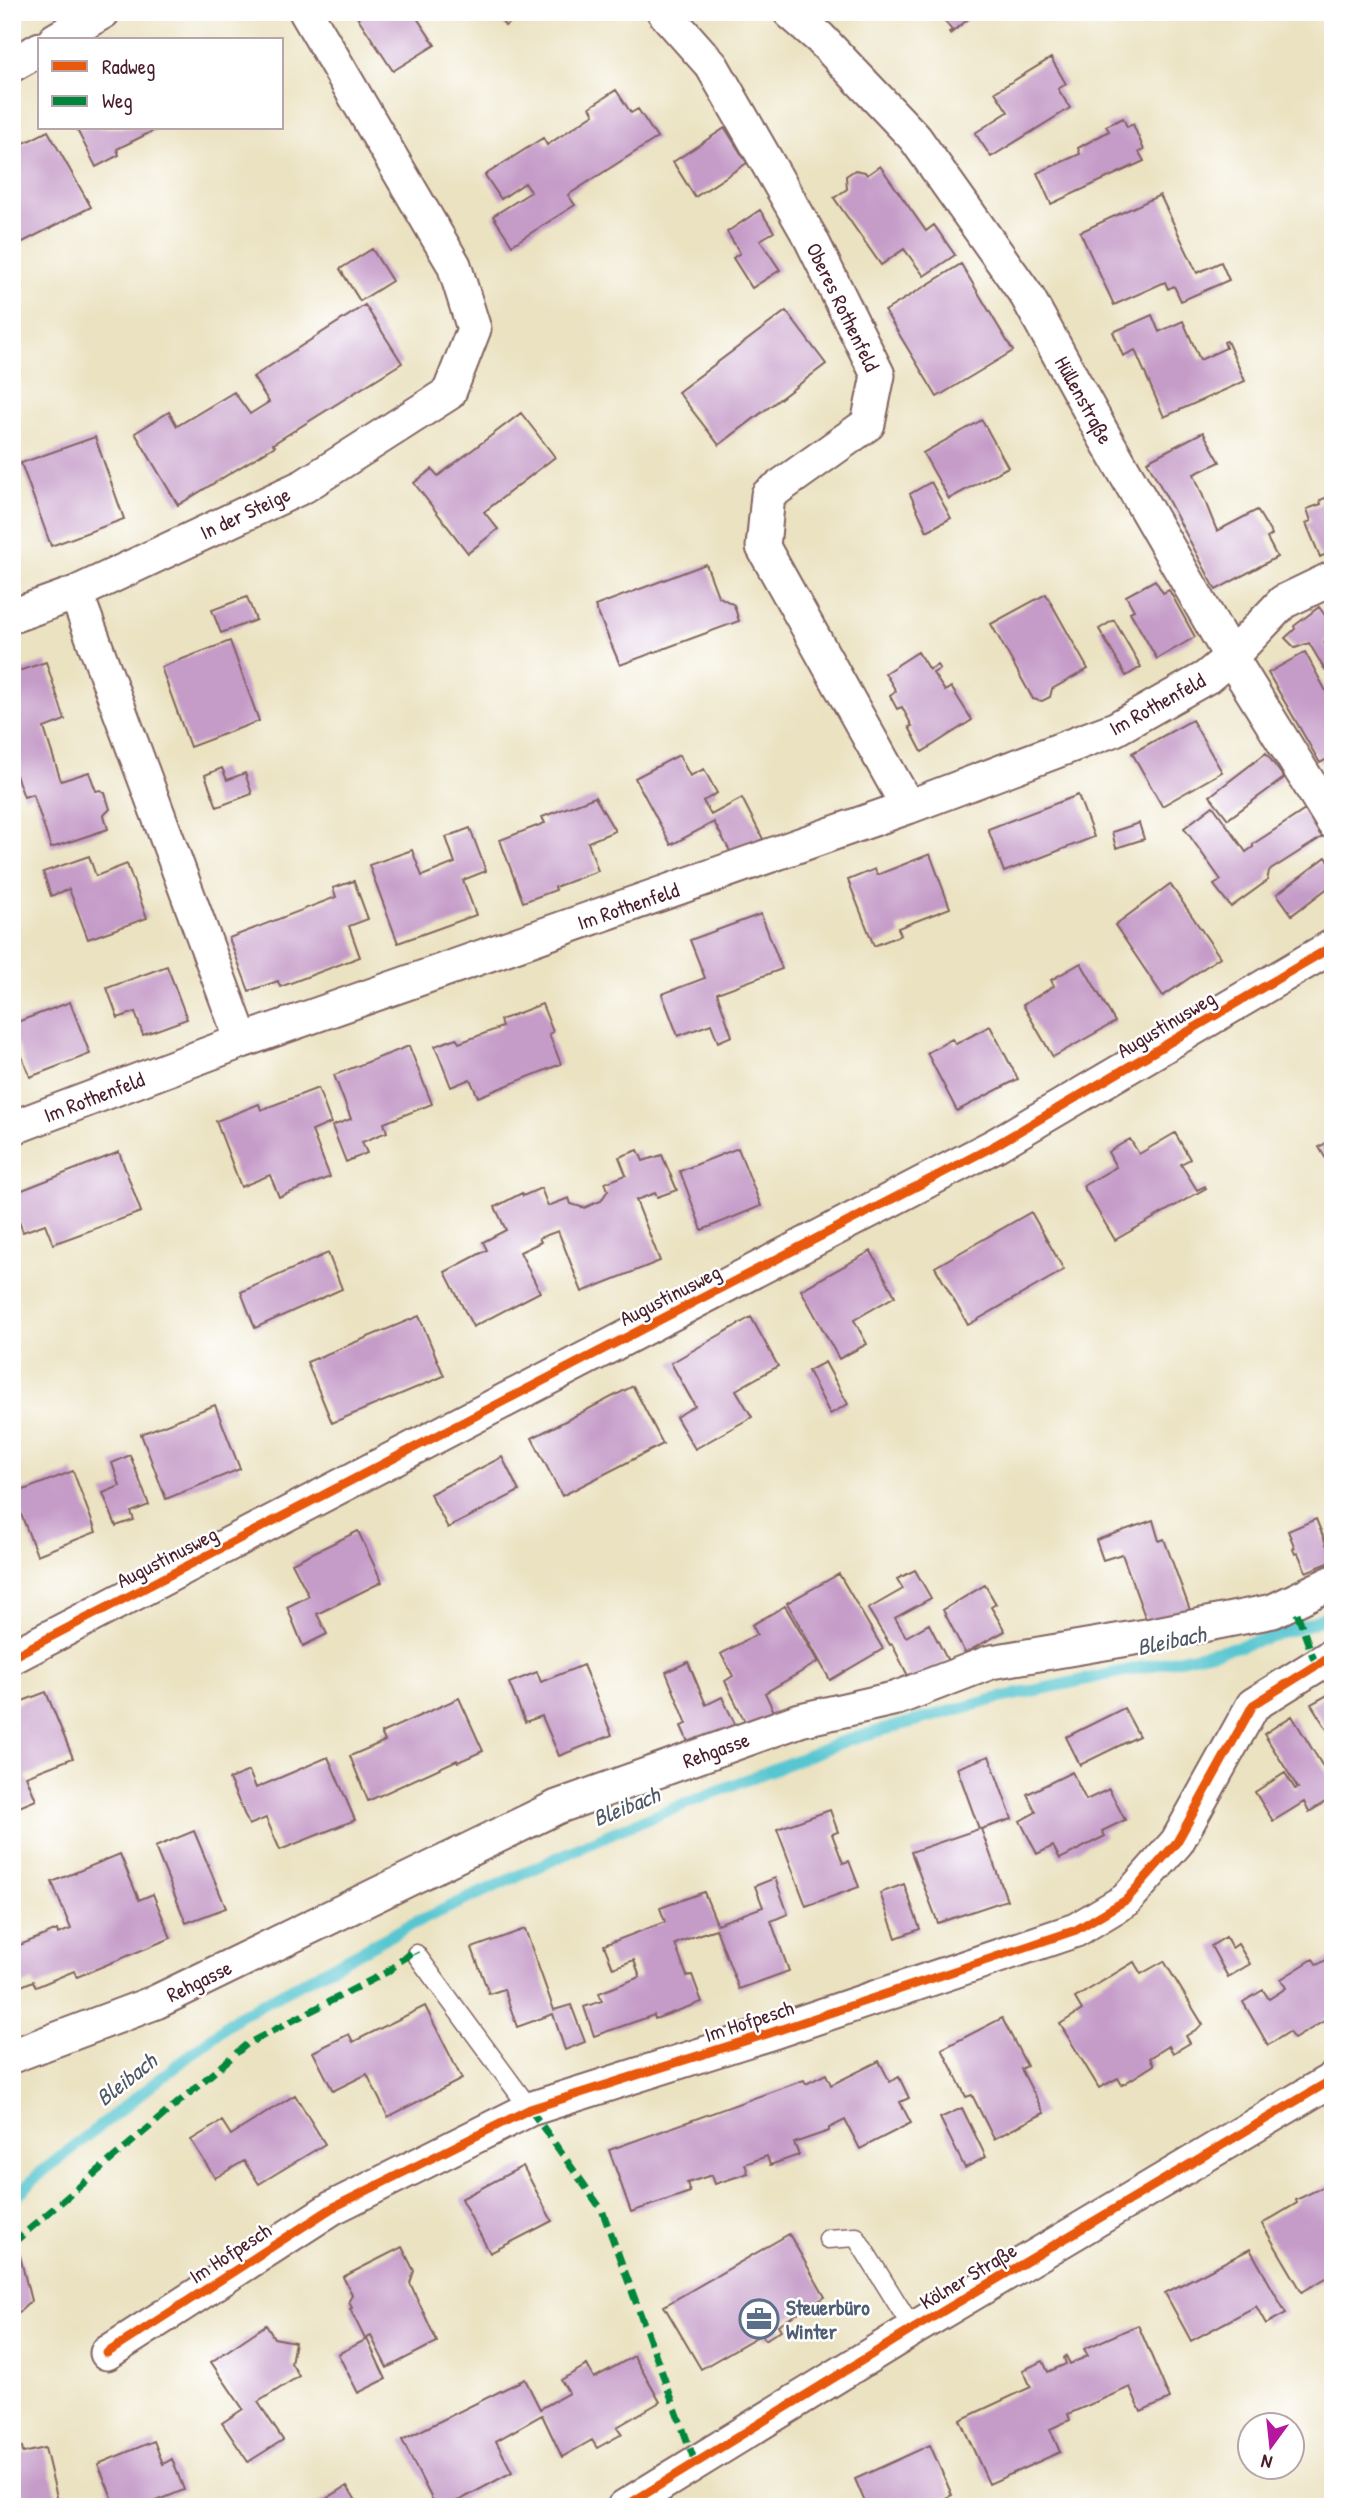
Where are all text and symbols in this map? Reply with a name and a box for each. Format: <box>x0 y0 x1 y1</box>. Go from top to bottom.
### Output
legend <box>38 38 284 130</box>
text: Radweg <box>102 52 155 81</box>
text: Weg <box>102 86 133 115</box>
street label: Oberes Rothenfeld <box>799 238 887 376</box>
street label: Hüllenstraße <box>1048 351 1120 449</box>
street label: In der Steige <box>195 479 295 547</box>
street label: Im Rothenfeld <box>1104 666 1210 742</box>
street label: Im Rothenfeld <box>573 875 683 937</box>
street label: Augustinusweg <box>1111 983 1221 1065</box>
street label: Im Rothenfeld <box>40 1065 148 1129</box>
street label: Augustinusweg <box>614 1257 726 1333</box>
street label: Augustinusweg <box>111 1519 223 1595</box>
water label: Bleibach <box>1134 1617 1209 1662</box>
street label: Rehgasse <box>679 1725 753 1775</box>
water label: Bleibach <box>588 1778 665 1833</box>
street label: Rehgasse <box>162 1953 236 2009</box>
street label: Im Hofpesch <box>701 1993 798 2049</box>
water label: Bleibach <box>89 2045 164 2113</box>
street label: Im Hofpesch <box>183 2216 277 2290</box>
street label: Kölner Straße <box>914 2236 1022 2316</box>
place label: Steuerbüro Winter <box>786 2293 870 2346</box>
office icon: Steuerbüro Winter <box>738 2298 780 2340</box>
north arrow <box>1236 2410 1306 2480</box>
text: N <box>1258 2449 1275 2476</box>

